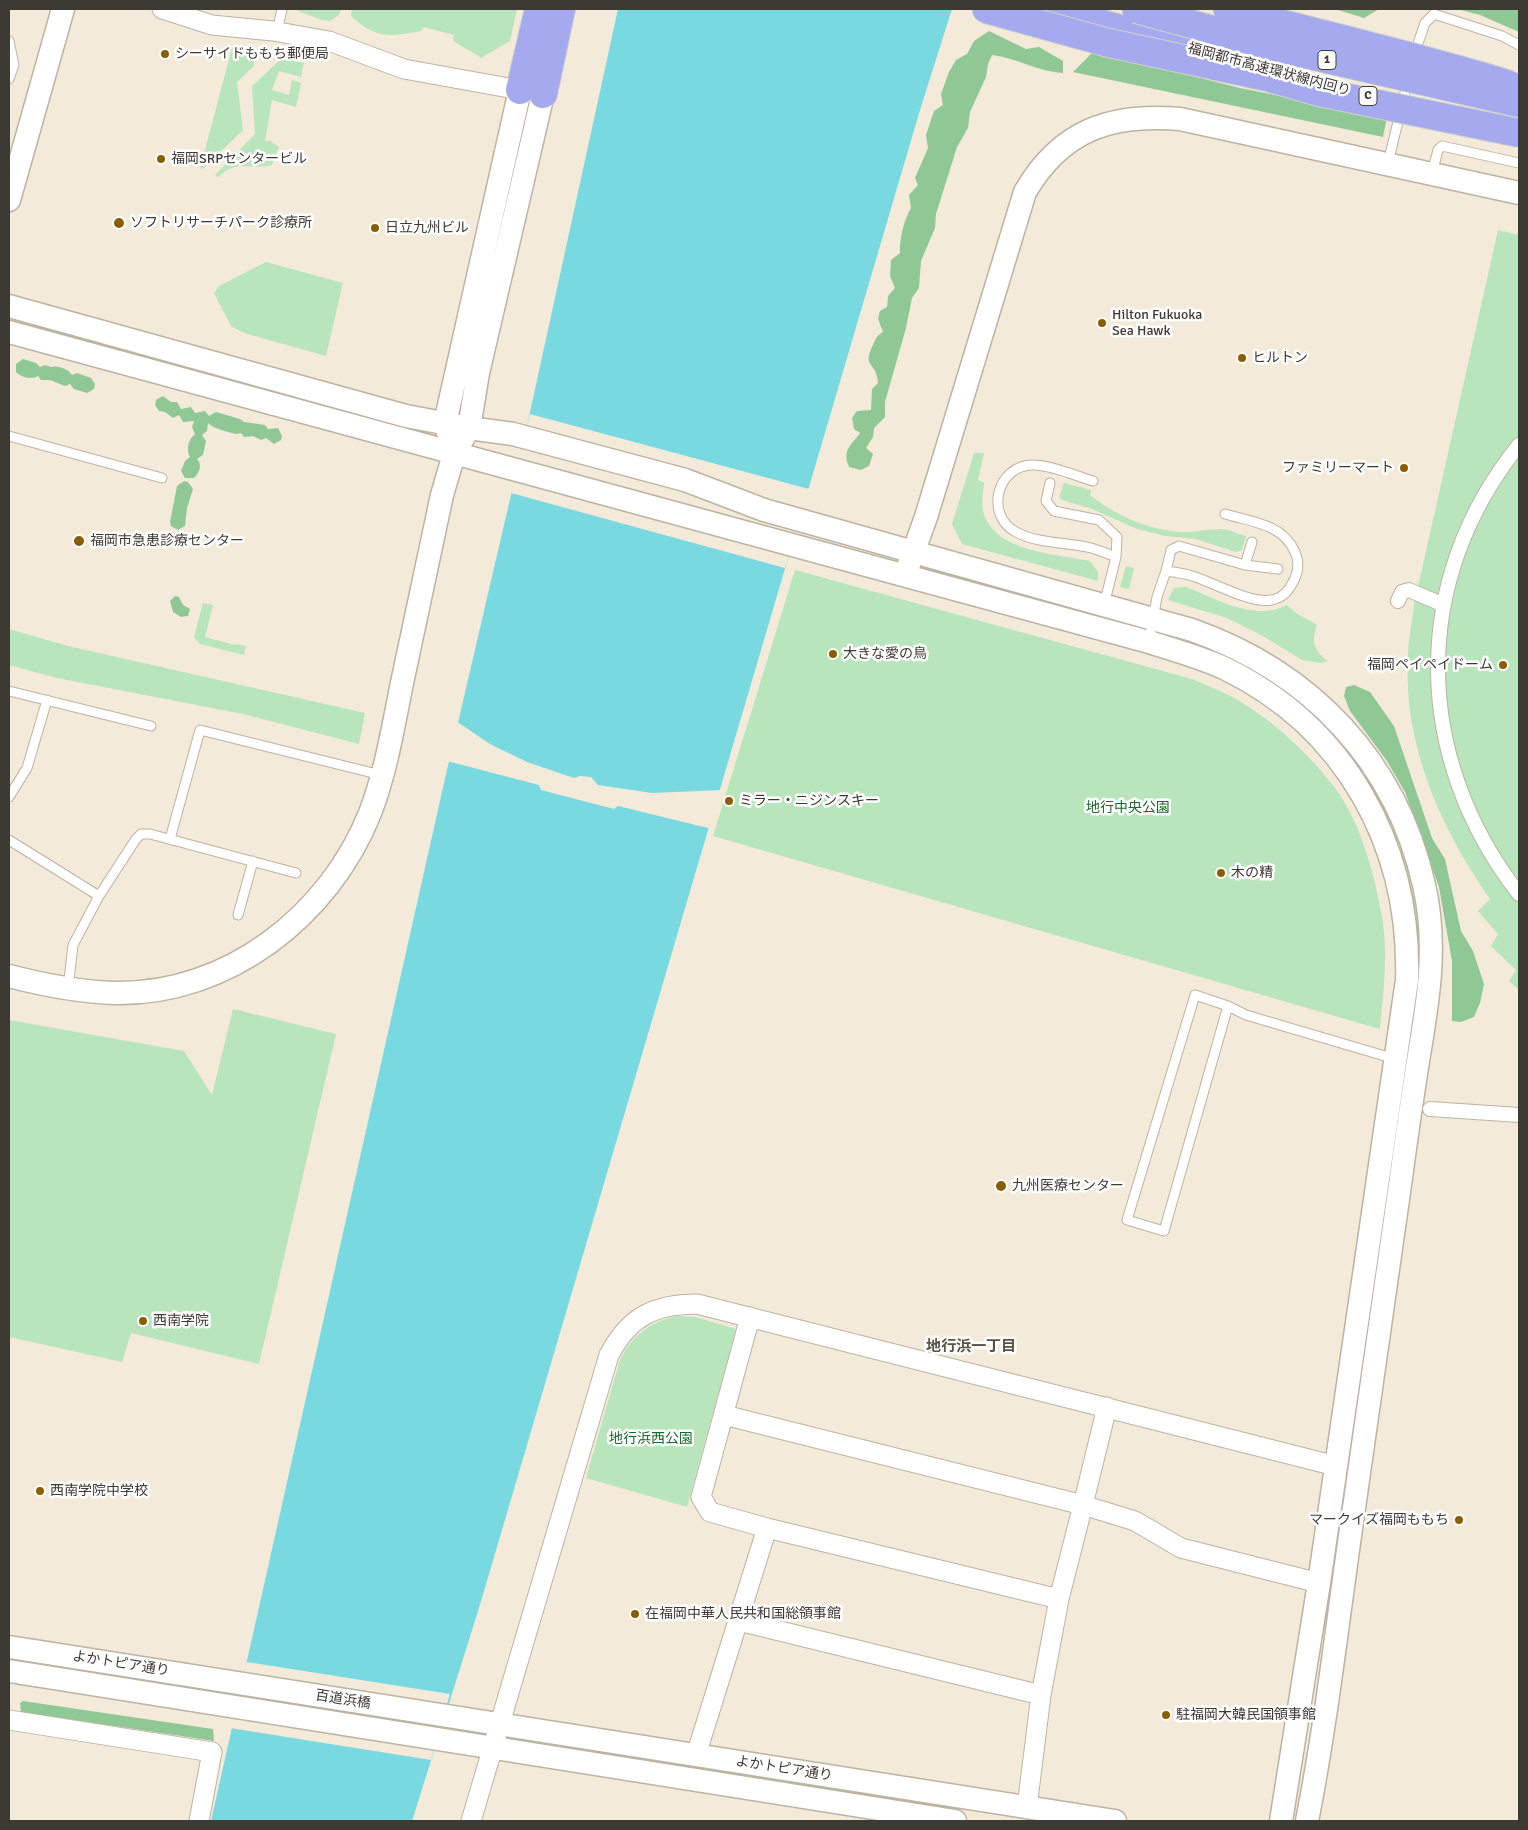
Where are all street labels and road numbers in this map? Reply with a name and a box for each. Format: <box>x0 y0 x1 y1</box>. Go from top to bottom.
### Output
street label: 福岡都市高速環状線内回り <box>1186 40 1352 100</box>
road number: 1 <box>1318 50 1336 70</box>
road number: C <box>1359 86 1377 105</box>
street label: よかトピア通り <box>71 1648 171 1680</box>
street label: 百道浜橋 <box>314 1687 372 1713</box>
street label: よかトピア通り <box>734 1753 834 1785</box>

